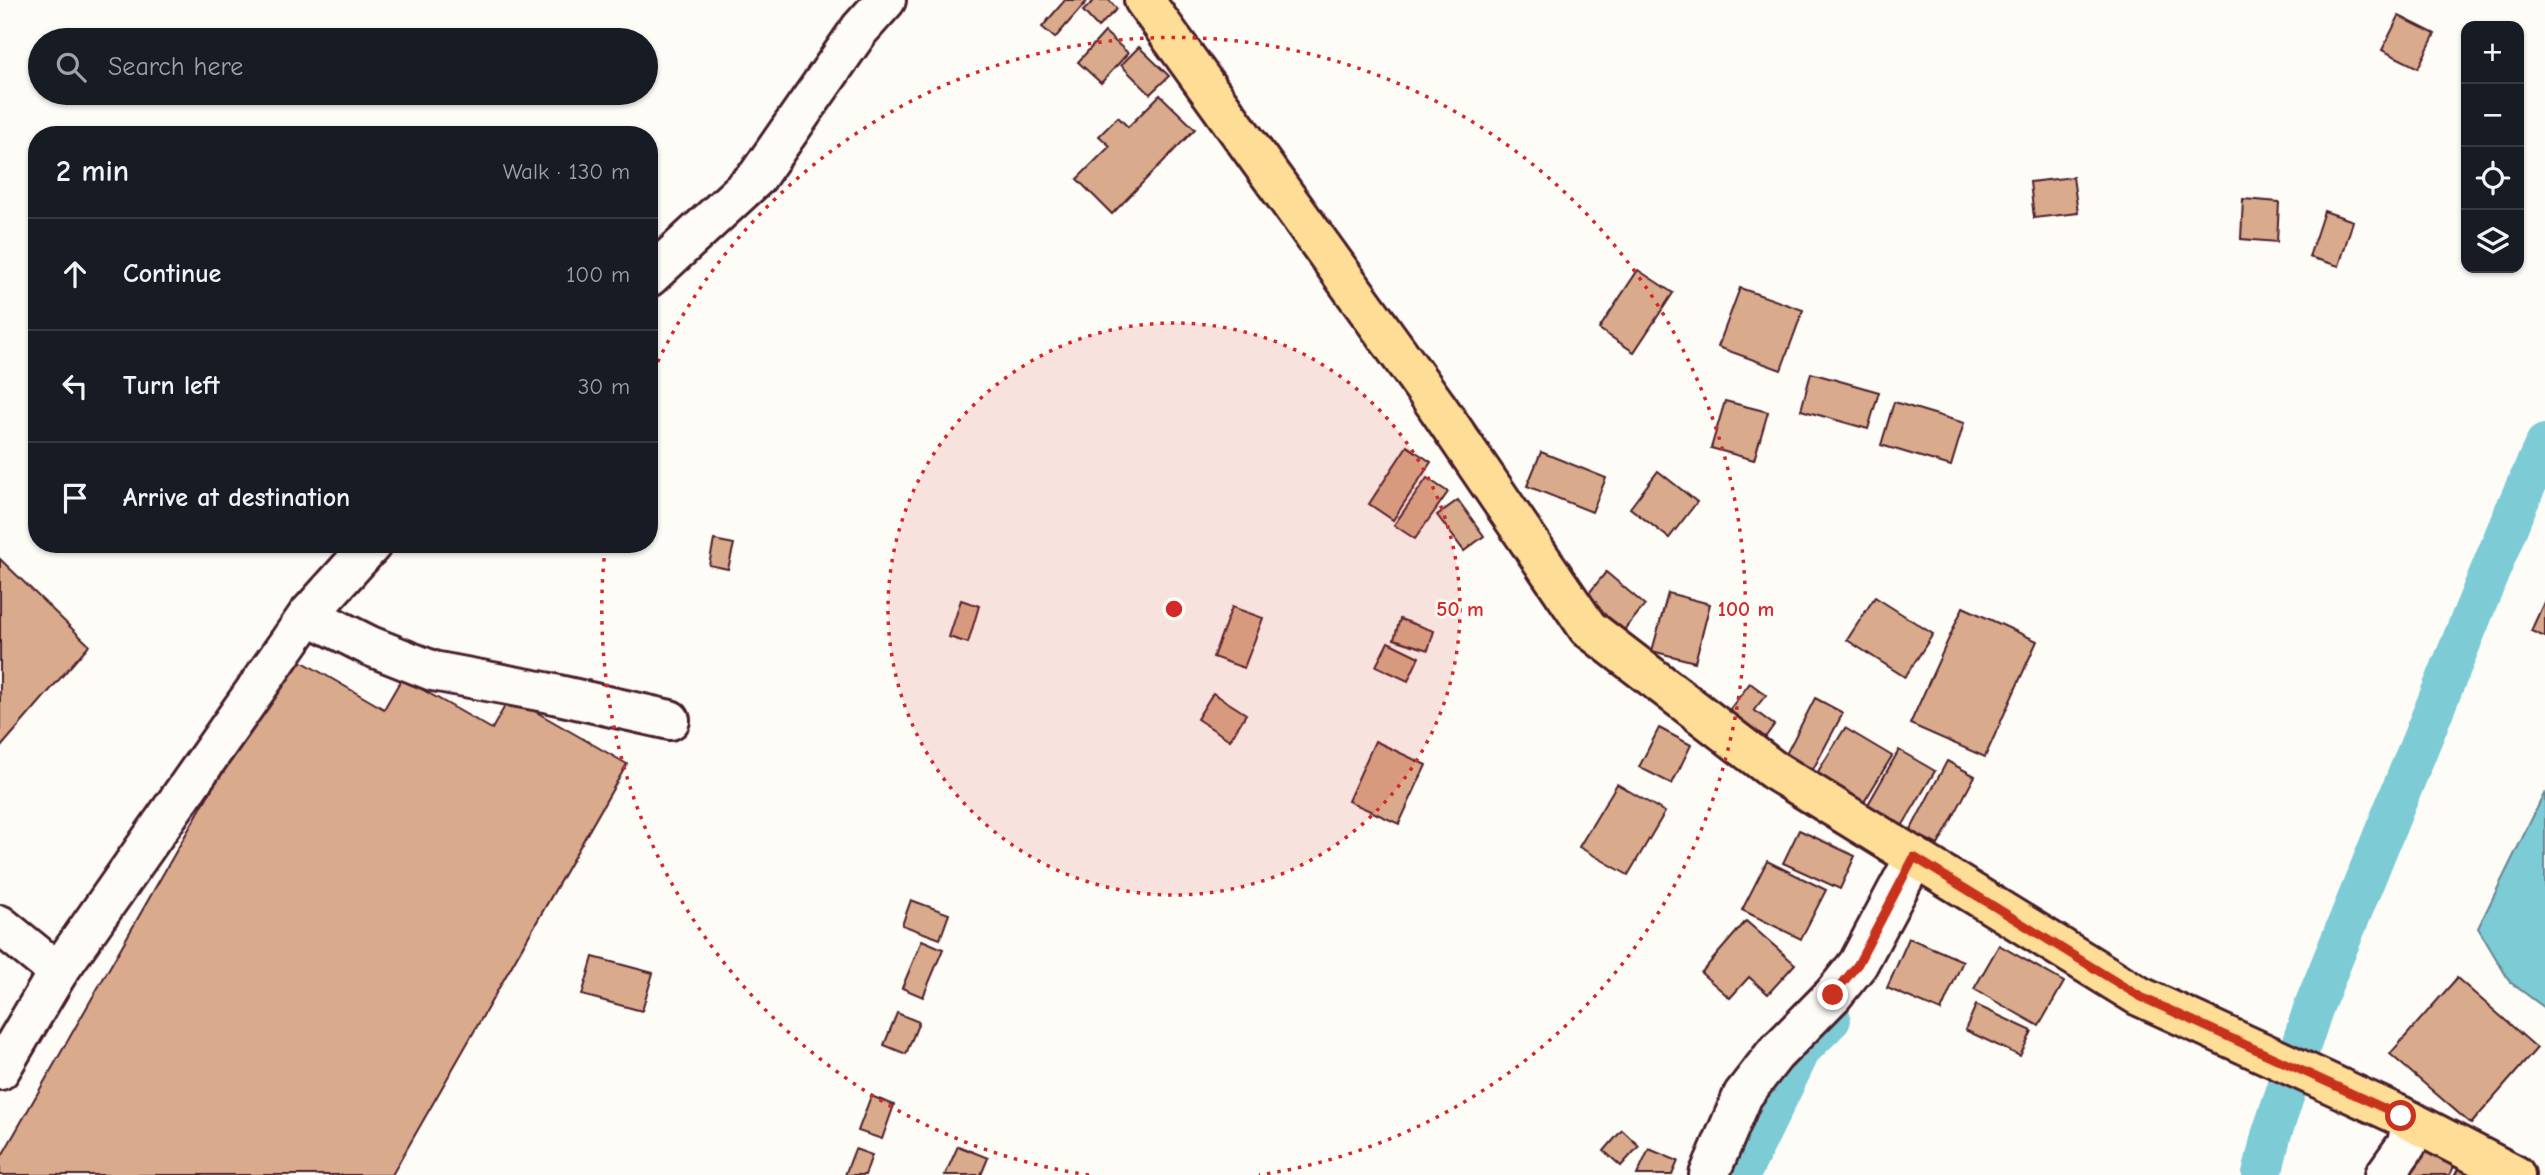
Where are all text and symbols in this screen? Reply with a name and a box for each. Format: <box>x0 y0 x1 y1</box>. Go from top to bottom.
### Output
map controls <box>2461 21 2524 273</box>
button: + <box>2461 21 2524 84</box>
search box <box>28 28 658 105</box>
icon: search <box>52 48 90 86</box>
text: Search here <box>108 52 243 82</box>
button: − <box>2461 84 2524 147</box>
button: locate <box>2461 147 2524 210</box>
text: 2 min <box>56 154 129 189</box>
text: Walk · 130 m <box>503 158 630 185</box>
button: layers <box>2461 210 2524 273</box>
icon: ahead <box>56 255 94 293</box>
text: Continue <box>123 259 221 289</box>
text: 100 m <box>566 261 630 288</box>
icon: left <box>56 367 94 405</box>
text: Turn left <box>123 371 220 401</box>
text: 30 m <box>578 373 630 400</box>
icon: arrive <box>56 479 94 517</box>
text: Arrive at destination <box>123 483 350 513</box>
centre of rings <box>1162 597 1186 621</box>
text: 50 m <box>1436 597 1484 621</box>
text: 100 m <box>1718 597 1774 621</box>
route end <box>1817 979 1848 1010</box>
route start <box>2385 1100 2416 1131</box>

